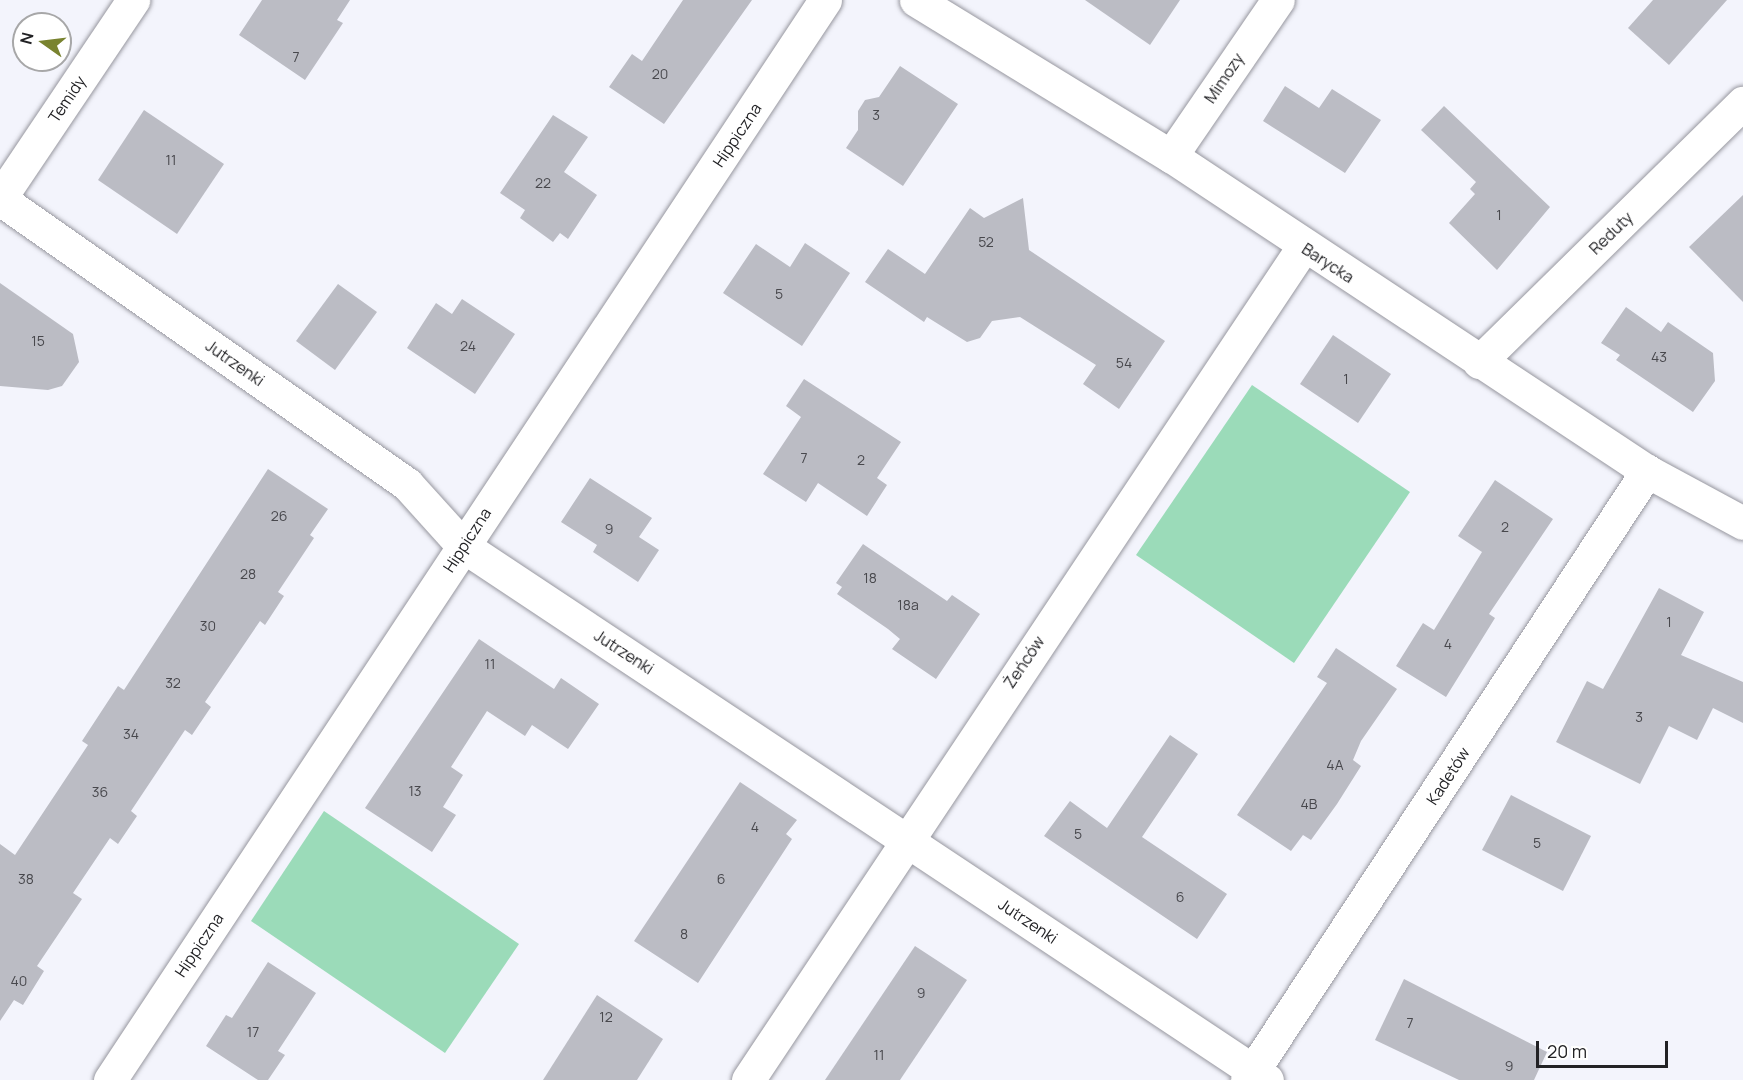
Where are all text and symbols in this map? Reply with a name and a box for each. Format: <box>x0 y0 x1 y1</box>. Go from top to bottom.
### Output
north arrow <box>12 12 72 72</box>
text: N <box>14 30 39 46</box>
house number: 7 <box>292 49 300 65</box>
street label: Mimozy <box>1200 49 1248 107</box>
house number: 20 <box>652 66 668 82</box>
street label: Temidy <box>44 72 90 126</box>
street label: Hippiczna <box>709 99 765 171</box>
house number: 3 <box>872 107 880 123</box>
house number: 11 <box>166 152 176 168</box>
house number: 22 <box>535 175 551 191</box>
house number: 1 <box>1496 207 1502 223</box>
street label: Reduty <box>1585 208 1637 258</box>
house number: 52 <box>978 234 994 250</box>
street label: Barycka <box>1298 239 1358 287</box>
house number: 5 <box>775 286 783 302</box>
house number: 15 <box>31 333 45 349</box>
street label: Jutrzenki <box>202 336 268 390</box>
house number: 24 <box>460 338 476 354</box>
house number: 43 <box>1651 349 1667 365</box>
house number: 54 <box>1116 355 1132 371</box>
house number: 1 <box>1343 371 1349 387</box>
house number: 7 <box>800 450 808 466</box>
house number: 2 <box>857 452 865 468</box>
street label: Hippiczna <box>439 504 495 576</box>
house number: 26 <box>271 508 287 524</box>
house number: 2 <box>1501 519 1509 535</box>
house number: 9 <box>605 521 613 537</box>
house number: 28 <box>240 566 256 582</box>
house number: 18 <box>863 570 877 586</box>
house number: 18a <box>897 597 919 613</box>
house number: 1 <box>1666 614 1672 630</box>
house number: 30 <box>200 618 216 634</box>
street label: Jutrzenki <box>591 626 657 678</box>
street label: Żeńców <box>1000 632 1048 692</box>
house number: 4 <box>1444 636 1452 652</box>
house number: 11 <box>485 656 495 672</box>
house number: 32 <box>165 675 181 691</box>
house number: 3 <box>1635 709 1643 725</box>
house number: 34 <box>123 726 139 742</box>
street label: Kadetów <box>1422 744 1474 808</box>
house number: 4A <box>1326 757 1344 773</box>
house number: 13 <box>408 783 422 799</box>
house number: 36 <box>92 784 108 800</box>
house number: 4B <box>1301 796 1317 812</box>
house number: 4 <box>751 819 759 835</box>
house number: 5 <box>1074 826 1082 842</box>
house number: 5 <box>1533 835 1541 851</box>
house number: 38 <box>18 871 34 887</box>
house number: 6 <box>717 871 725 887</box>
house number: 6 <box>1176 889 1184 905</box>
street label: Jutrzenki <box>995 894 1061 948</box>
street label: Hippiczna <box>171 909 227 981</box>
house number: 8 <box>680 926 688 942</box>
house number: 40 <box>11 973 27 989</box>
house number: 9 <box>917 985 925 1001</box>
house number: 12 <box>599 1009 613 1025</box>
house number: 7 <box>1406 1015 1414 1031</box>
house number: 17 <box>247 1024 259 1040</box>
scale bar <box>1539 1029 1671 1067</box>
text: 20 m <box>1547 1039 1587 1063</box>
house number: 11 <box>874 1047 884 1063</box>
house number: 9 <box>1505 1058 1513 1074</box>

